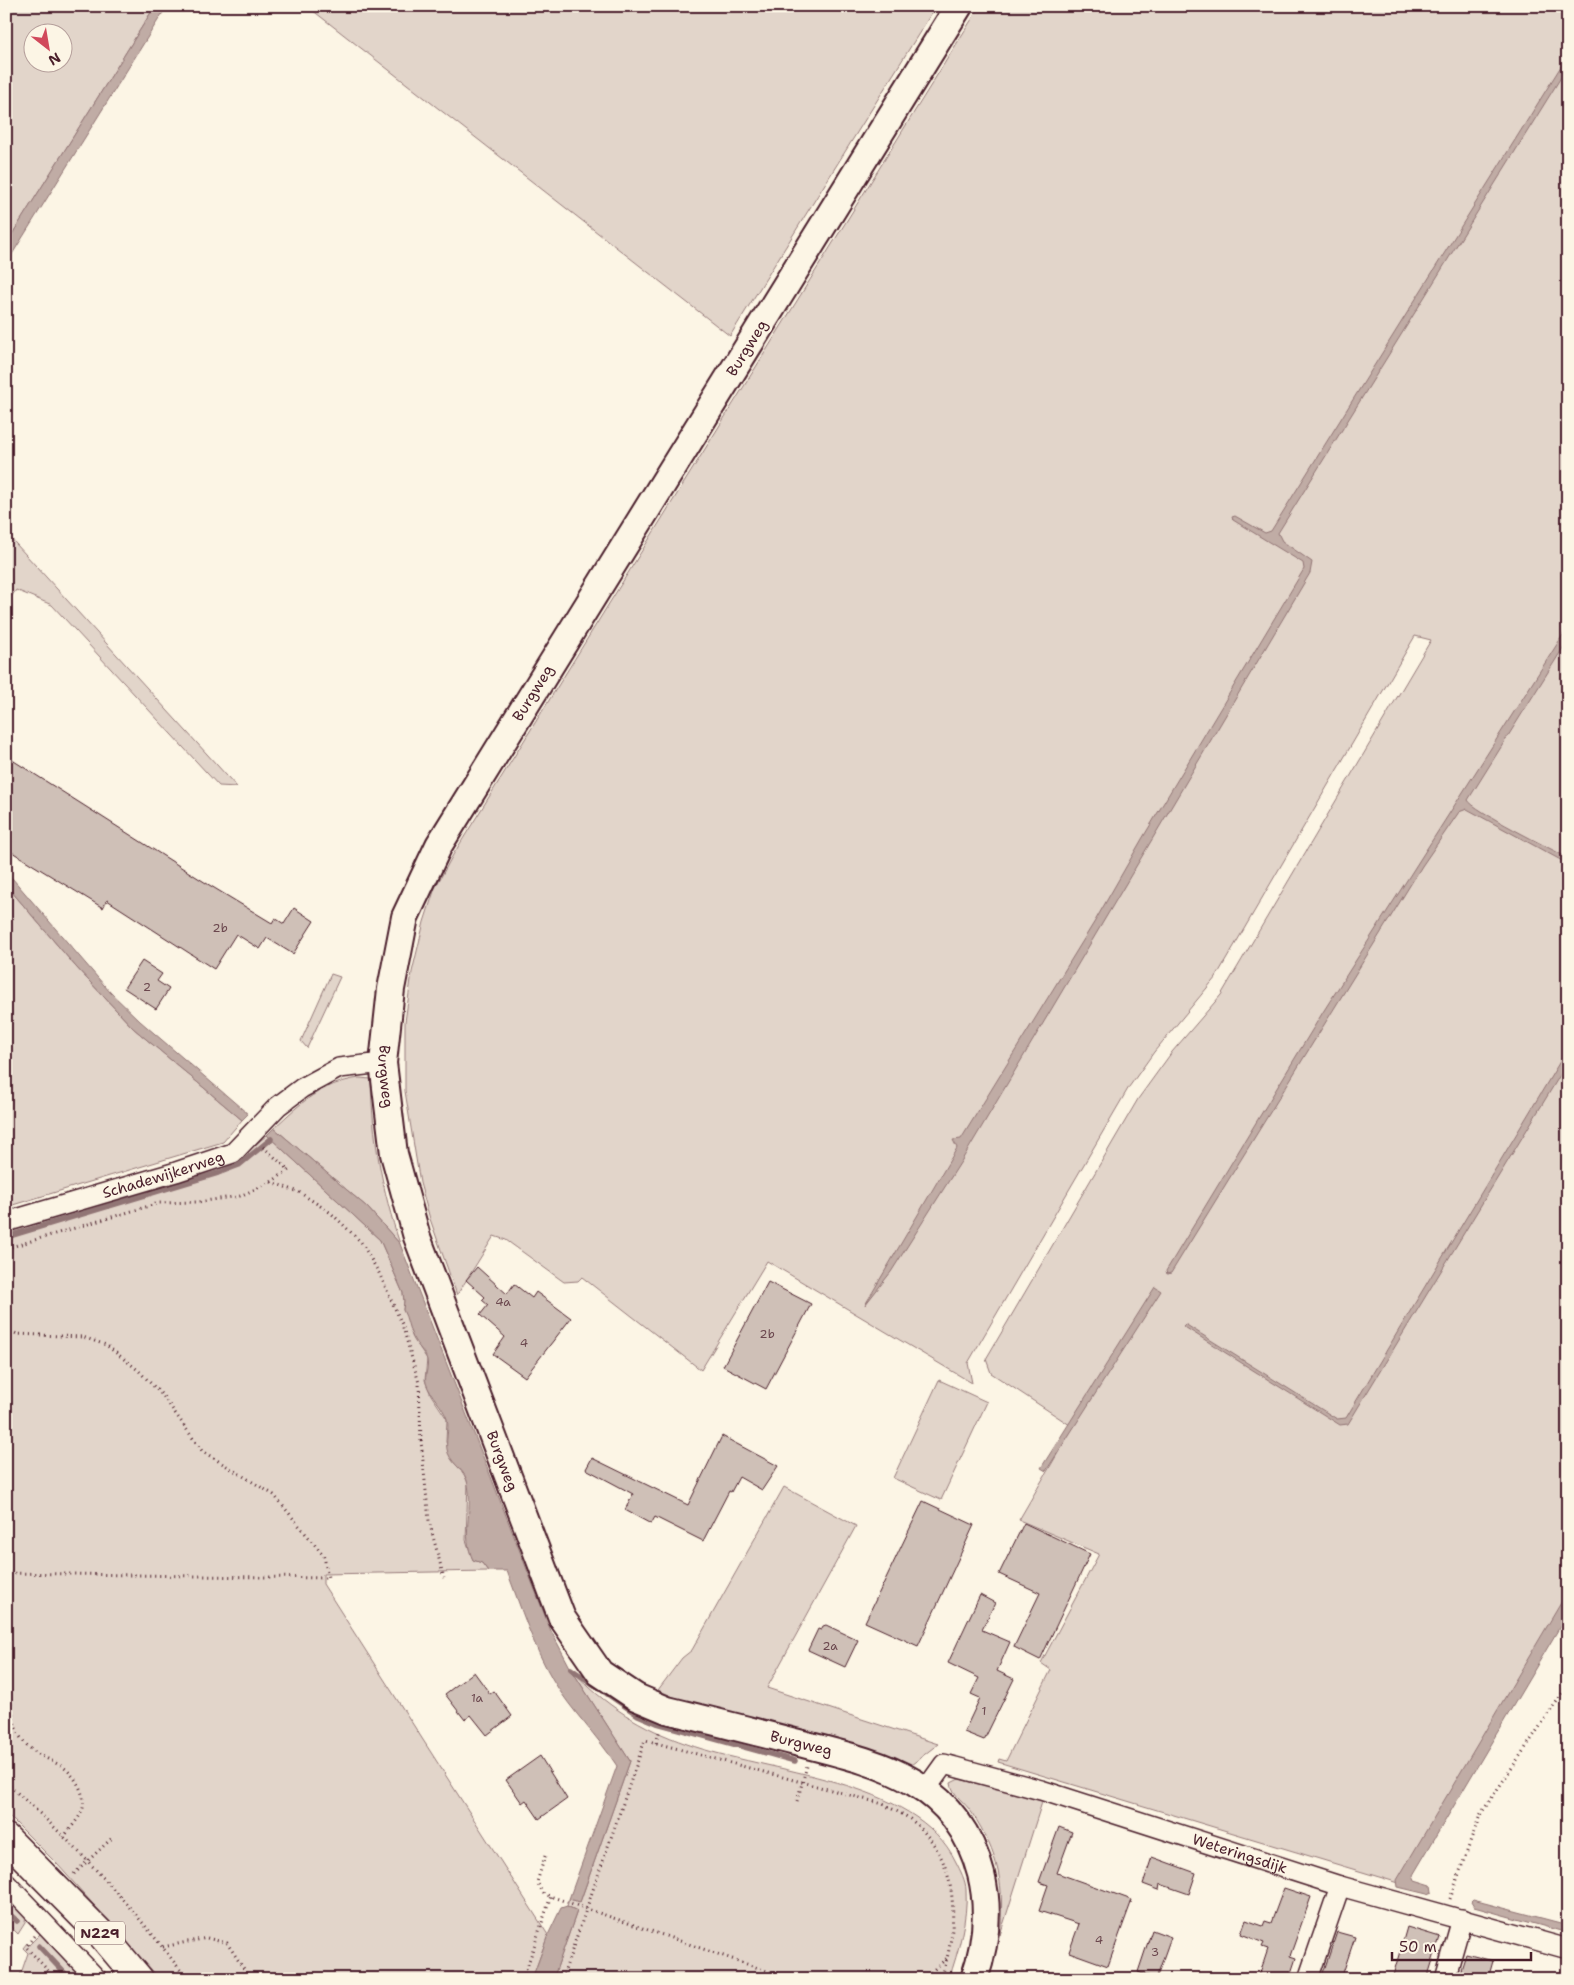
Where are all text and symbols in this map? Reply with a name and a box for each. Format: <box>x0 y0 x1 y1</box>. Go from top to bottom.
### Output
north arrow <box>22 22 72 72</box>
text: N <box>45 49 64 70</box>
street label: Burgweg <box>722 316 772 380</box>
street label: Burgweg <box>508 661 558 725</box>
house number: 2b <box>212 920 228 936</box>
house number: 2 <box>143 979 151 995</box>
street label: Burgweg <box>373 1044 398 1109</box>
street label: Schadewijkerweg <box>100 1147 227 1203</box>
house number: 4a <box>495 1294 511 1310</box>
house number: 2b <box>759 1326 775 1342</box>
house number: 4 <box>520 1335 528 1351</box>
street label: Burgweg <box>482 1428 523 1494</box>
house number: 2a <box>822 1638 838 1654</box>
house number: 1a <box>471 1690 484 1706</box>
house number: 1 <box>981 1703 987 1719</box>
street label: Burgweg <box>768 1726 834 1761</box>
street label: Weteringsdijk <box>1190 1829 1290 1878</box>
road number: N229 <box>75 1922 125 1945</box>
scale bar <box>1392 1930 1530 1962</box>
house number: 4 <box>1095 1932 1103 1948</box>
text: 50 m <box>1399 1937 1437 1957</box>
house number: 3 <box>1151 1944 1159 1960</box>

